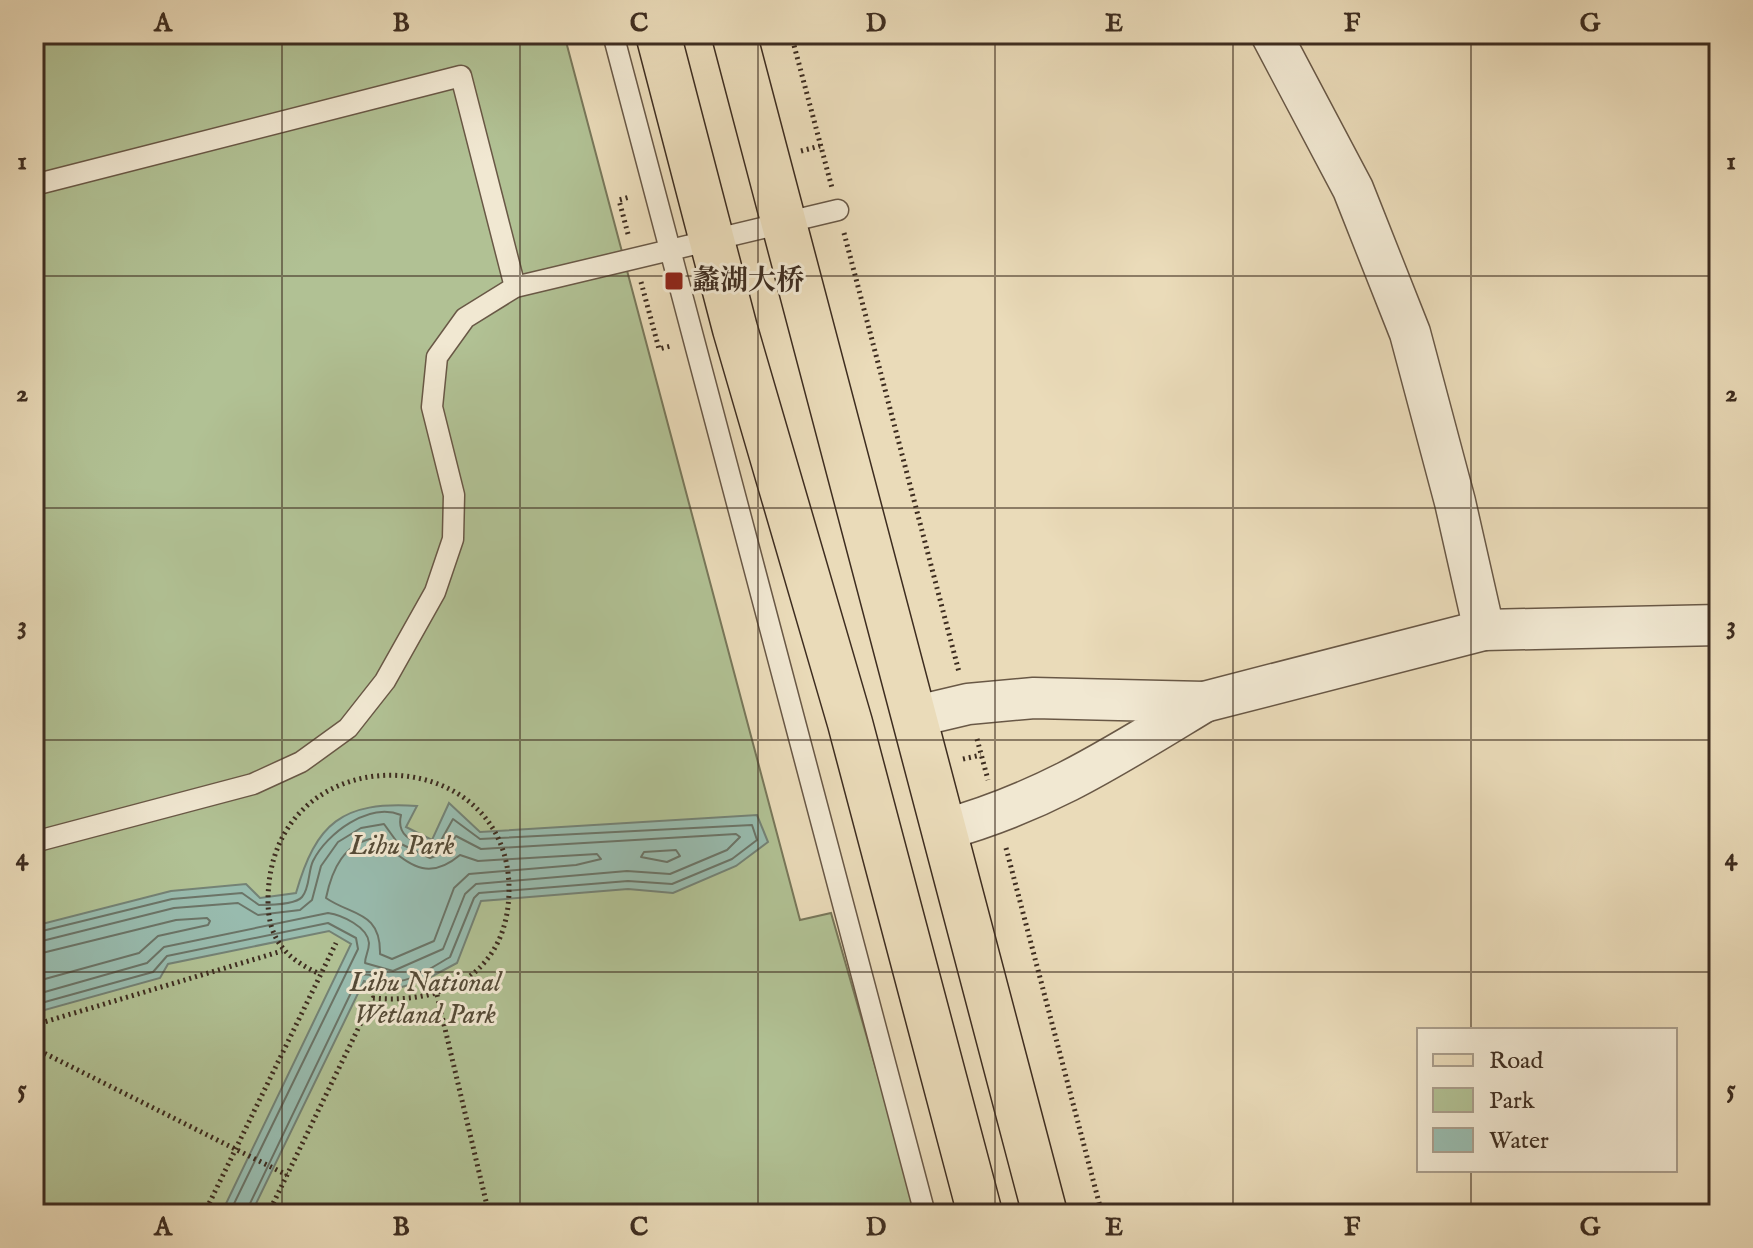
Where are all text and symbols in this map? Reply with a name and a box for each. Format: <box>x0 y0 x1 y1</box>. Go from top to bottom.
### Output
text: A <box>153 7 173 40</box>
text: B <box>392 7 410 40</box>
text: C <box>630 7 649 40</box>
text: D <box>866 7 887 40</box>
text: E <box>1105 7 1123 40</box>
text: F <box>1344 7 1361 40</box>
text: G <box>1580 7 1601 40</box>
text: 1 <box>17 145 27 178</box>
text: 1 <box>1726 145 1736 178</box>
place label: 蠡湖大桥 <box>692 264 804 299</box>
marker: 蠡湖大桥 <box>663 270 685 292</box>
text: 2 <box>16 377 28 410</box>
text: 2 <box>1725 377 1737 410</box>
text: 3 <box>17 609 27 642</box>
text: 3 <box>1726 609 1736 642</box>
park label: Lihu Park <box>348 829 455 864</box>
text: 4 <box>16 841 30 874</box>
text: 4 <box>1725 841 1739 874</box>
park label: Lihu National Wetland Park <box>348 966 503 1033</box>
legend <box>1417 1028 1677 1172</box>
text: Road <box>1489 1046 1543 1077</box>
text: 5 <box>17 1073 27 1106</box>
text: 5 <box>1726 1073 1736 1106</box>
text: Park <box>1489 1086 1535 1117</box>
text: Water <box>1489 1126 1549 1157</box>
text: A <box>153 1211 173 1244</box>
text: B <box>392 1211 410 1244</box>
text: C <box>630 1211 649 1244</box>
text: D <box>866 1211 887 1244</box>
text: E <box>1105 1211 1123 1244</box>
text: F <box>1344 1211 1361 1244</box>
text: G <box>1580 1211 1601 1244</box>

